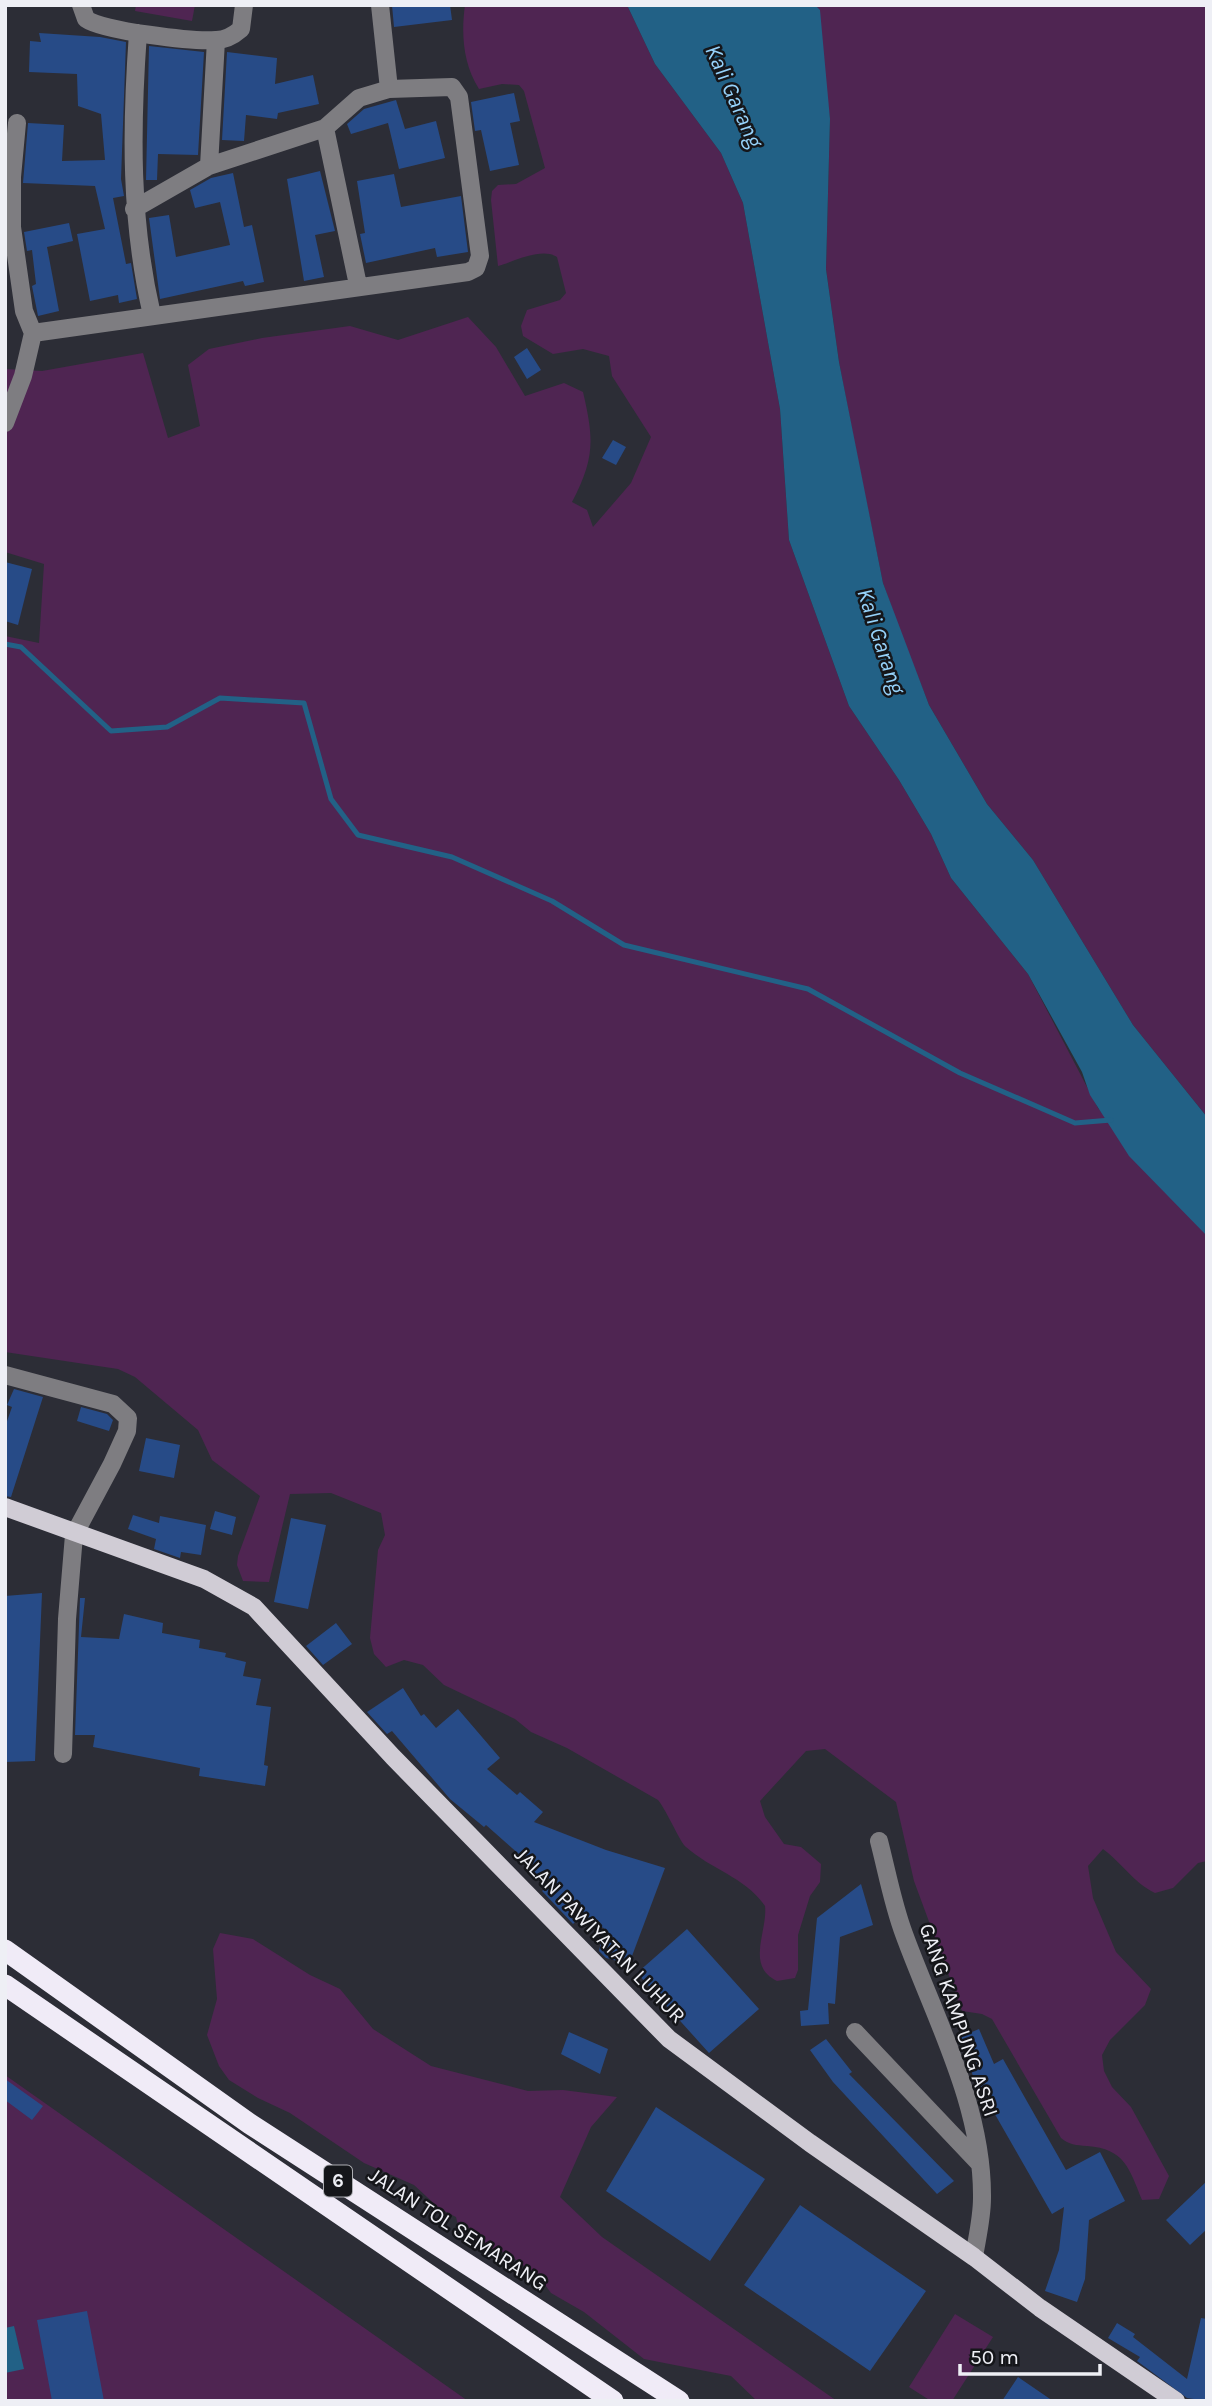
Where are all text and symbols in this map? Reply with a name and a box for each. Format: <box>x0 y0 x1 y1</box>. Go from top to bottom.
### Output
water label: Kali Garang <box>699 40 769 153</box>
water label: Kali Garang <box>851 585 911 699</box>
street label: JALAN PAWIYATAN LUHUR <box>510 1842 690 2028</box>
street label: GANG KAMPUNG ASRI <box>915 1920 1003 2120</box>
street label: JALAN TOL SEMARANG <box>364 2162 552 2296</box>
road number: 6 <box>324 2166 352 2196</box>
scale bar <box>960 2332 1100 2376</box>
text: 50 m <box>970 2345 1019 2369</box>

